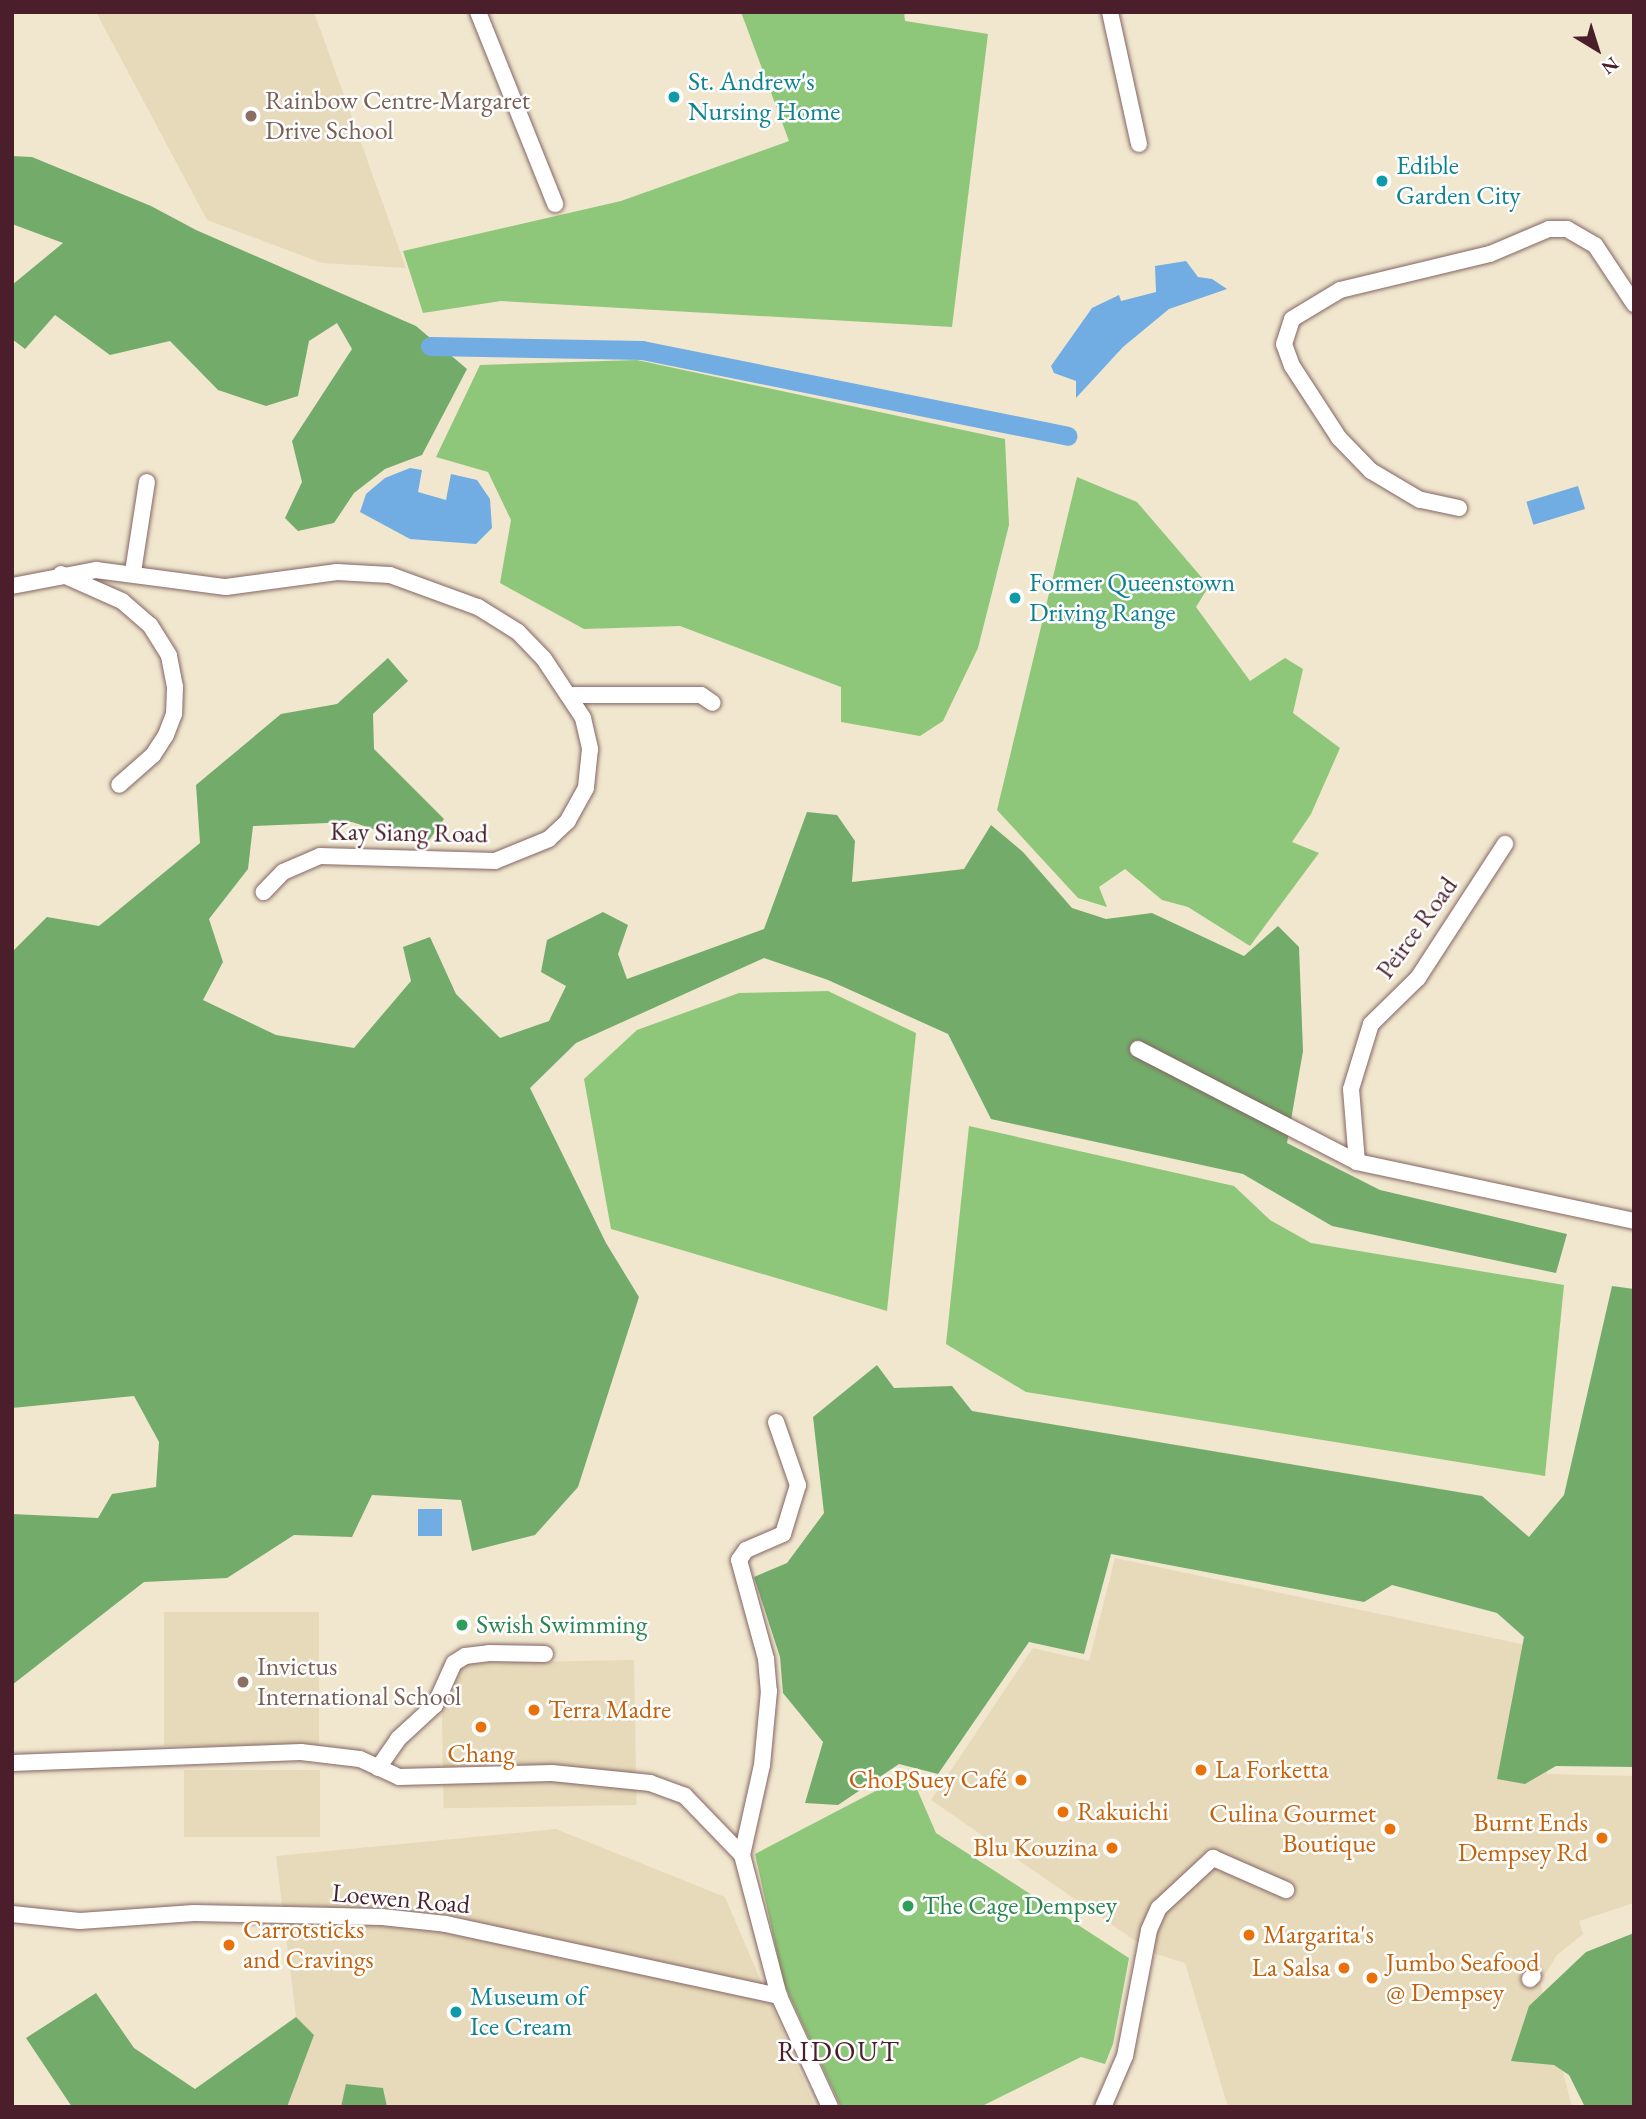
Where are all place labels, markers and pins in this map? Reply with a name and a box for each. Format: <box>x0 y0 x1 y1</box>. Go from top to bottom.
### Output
place label: St. Andrew's Nursing Home <box>688 66 840 128</box>
place label: Rainbow Centre-Margaret Drive School <box>265 85 530 146</box>
marker: St. Andrew's Nursing Home <box>666 89 682 105</box>
marker: Rainbow Centre-Margaret Drive School <box>243 108 259 124</box>
place label: Edible Garden City <box>1396 150 1521 212</box>
marker: Edible Garden City <box>1374 173 1390 189</box>
place label: Former Queenstown Driving Range <box>1029 567 1235 628</box>
marker: Former Queenstown Driving Range <box>1007 590 1023 606</box>
place label: Swish Swimming <box>476 1609 647 1641</box>
marker: Swish Swimming <box>454 1617 470 1633</box>
place label: Invictus International School <box>257 1651 461 1712</box>
marker: Invictus International School <box>235 1674 251 1690</box>
place label: Terra Madre <box>548 1694 671 1726</box>
marker: Terra Madre <box>526 1702 542 1718</box>
marker: Chang <box>473 1719 489 1735</box>
place label: Chang <box>447 1738 515 1770</box>
place label: La Forketta <box>1215 1754 1329 1786</box>
marker: La Forketta <box>1193 1762 1209 1778</box>
place label: ChoPSuey Café <box>849 1764 1007 1796</box>
marker: ChoPSuey Café <box>1013 1772 1029 1788</box>
place label: Rakuichi <box>1077 1796 1169 1828</box>
place label: Culina Gourmet Boutique <box>1209 1798 1376 1860</box>
marker: Rakuichi <box>1055 1804 1071 1820</box>
place label: Burnt Ends Dempsey Rd <box>1458 1807 1588 1868</box>
marker: Culina Gourmet Boutique <box>1382 1821 1398 1837</box>
marker: Burnt Ends Dempsey Rd <box>1594 1830 1610 1846</box>
place label: Blu Kouzina <box>973 1832 1098 1864</box>
marker: Blu Kouzina <box>1104 1840 1120 1856</box>
place label: The Cage Dempsey <box>922 1890 1117 1922</box>
marker: The Cage Dempsey <box>900 1898 916 1914</box>
place label: Carrotsticks and Cravings <box>243 1914 374 1976</box>
place label: Margarita's <box>1263 1919 1374 1951</box>
marker: Margarita's <box>1241 1927 1257 1943</box>
marker: Carrotsticks and Cravings <box>221 1937 237 1953</box>
place label: Jumbo Seafood @ Dempsey <box>1386 1947 1539 2008</box>
place label: La Salsa <box>1252 1952 1330 1984</box>
marker: La Salsa <box>1336 1960 1352 1976</box>
marker: Jumbo Seafood @ Dempsey <box>1364 1970 1380 1986</box>
place label: Museum of Ice Cream <box>470 1981 586 2042</box>
marker: Museum of Ice Cream <box>448 2004 464 2020</box>

